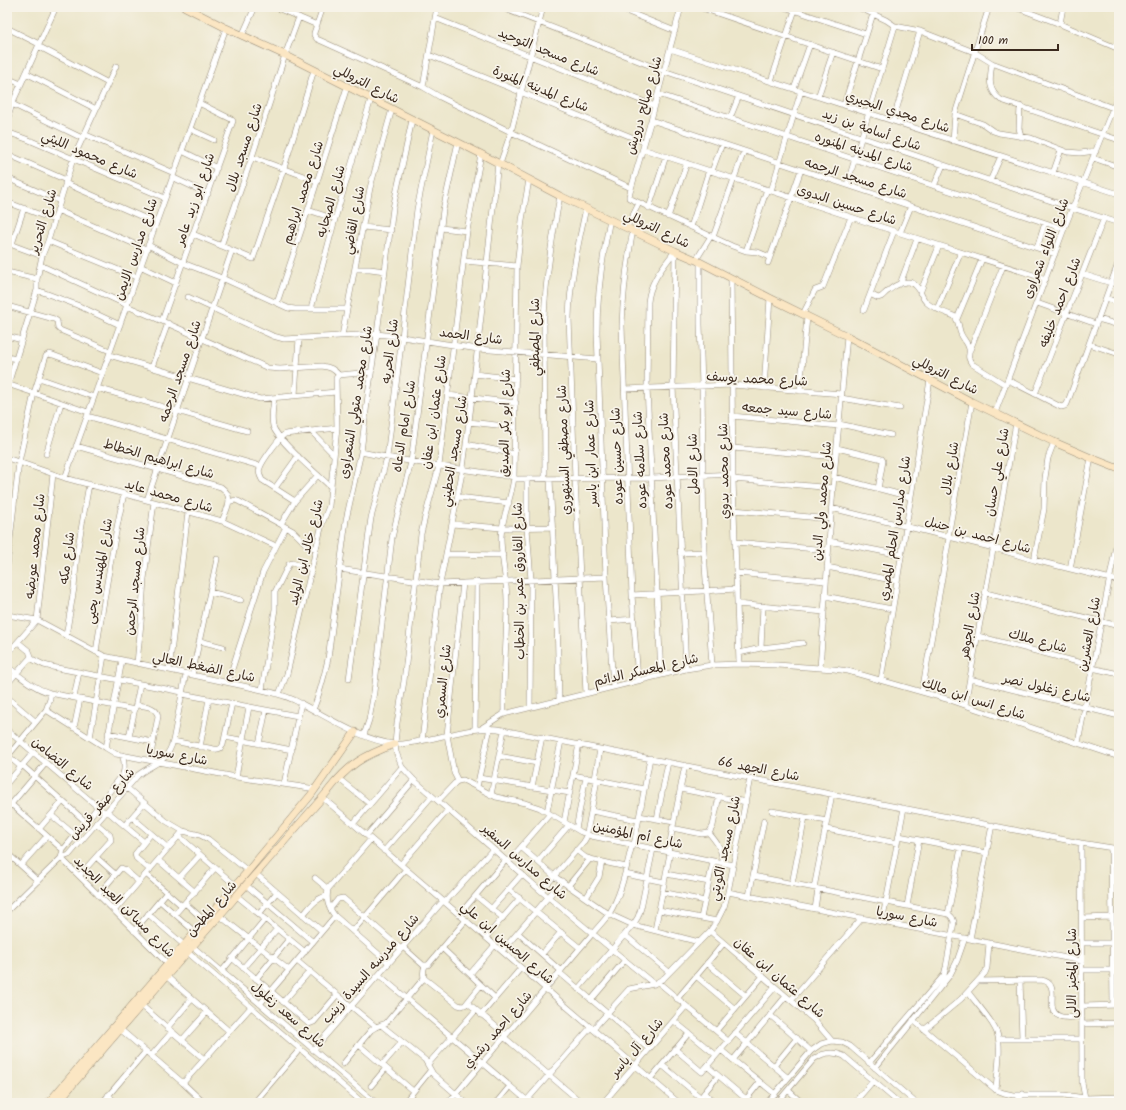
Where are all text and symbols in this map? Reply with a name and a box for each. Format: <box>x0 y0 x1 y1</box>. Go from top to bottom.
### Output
street label: شارع مسجد التوحيد <box>495 22 602 82</box>
scale bar <box>972 26 1058 52</box>
text: 100 m <box>978 31 1009 50</box>
street label: شارع صالح درويش <box>620 54 669 157</box>
street label: شارع التروللي <box>330 59 403 110</box>
street label: شارع المدينه المنورة <box>489 61 592 118</box>
street label: شارع مجدي البحيري <box>843 86 953 139</box>
street label: شارع مسجد بلال <box>220 100 269 195</box>
street label: شارع أسامة بن زيد <box>819 104 924 157</box>
street label: شارع محمود الليثي <box>38 126 141 185</box>
street label: شارع المدينه المنوره <box>812 127 915 178</box>
street label: شارع محمد ابراهيم <box>277 138 330 247</box>
street label: شارع ابو زيد عامر <box>169 150 221 250</box>
street label: شارع مسجد الرحمه <box>801 152 910 205</box>
street label: شارع الصحابه <box>311 163 352 240</box>
street label: شارع حسين البدوى <box>794 179 899 231</box>
street label: شارع القاضي <box>338 184 371 256</box>
street label: شارع التحرير <box>23 186 63 258</box>
street label: شارع مدارس الايمن <box>109 195 164 304</box>
street label: شارع اللواء شعراوى <box>1018 195 1075 302</box>
street label: شارع التروللي <box>620 204 693 254</box>
street label: شارع احمد خليفه <box>1034 254 1087 351</box>
street label: شارع المصطفي <box>525 298 546 376</box>
street label: شارع مسجد الرحمه <box>153 317 208 425</box>
street label: شارع الحريه <box>376 318 405 385</box>
street label: شارع الحمد <box>438 322 504 351</box>
street label: شارع محمد متولي الشعراوى <box>334 324 379 480</box>
street label: شارع التروللي <box>909 350 982 401</box>
street label: شارع عثمان ابن عفان <box>416 354 453 471</box>
street label: شارع محمد يوسف <box>706 366 808 393</box>
street label: شارع ابو بكر الصديق <box>494 369 517 477</box>
street label: شارع امام الدعاه <box>387 379 422 474</box>
street label: شارع مصطفي السنهوري <box>552 385 577 515</box>
street label: شارع مسجد الحطيني <box>435 394 474 509</box>
street label: شارع سيد جمعه <box>741 397 833 426</box>
street label: شارع عمار ابن ياسر <box>579 399 604 508</box>
street label: شارع حسين عوده <box>605 407 630 505</box>
street label: شارع سلامه عوده <box>627 410 654 509</box>
street label: شارع محمد عوده <box>653 412 680 510</box>
street label: شارع محمد بدوي <box>713 423 736 519</box>
street label: شارع علي حسان <box>979 426 1016 518</box>
street label: شارع الامل <box>682 433 705 495</box>
street label: شارع ابراهيم الخطاط <box>101 434 216 485</box>
street label: شارع محمد ولي الدين <box>807 440 838 562</box>
street label: شارع بلال <box>935 440 965 497</box>
street label: شارع مدارس الحلم المصري <box>874 454 917 602</box>
street label: شارع محمد عايد <box>122 474 215 519</box>
street label: شارع محمد عويضه <box>20 492 51 600</box>
street label: شارع خالد ابن الوليد <box>283 497 330 608</box>
street label: شارع الفاروق عمر بن الخطاب <box>508 502 531 660</box>
street label: شارع احمد بن حنبل <box>922 511 1033 560</box>
street label: شارع المهندس يحيى <box>80 517 119 626</box>
street label: شارع مسجد الرحمن <box>119 526 152 636</box>
street label: شارع مكه <box>54 531 81 586</box>
street label: شارع الجوهر <box>954 590 987 662</box>
street label: شارع العشرين <box>1072 595 1107 674</box>
street label: شارع ملاك <box>1006 624 1069 659</box>
street label: شارع السمري <box>429 643 458 719</box>
street label: شارع الضغط العالي <box>150 646 257 689</box>
street label: شارع المعسكر الدائم <box>592 648 701 693</box>
street label: شارع زغلول نصر <box>1000 668 1093 709</box>
street label: شارع انس ابن مالك <box>919 673 1028 726</box>
street label: شارع التضامن <box>26 732 98 796</box>
street label: شارع سوريا <box>144 739 209 772</box>
street label: شارع الجهد 66 <box>716 751 801 788</box>
street label: شارع صقر قريش <box>64 763 140 845</box>
street label: شارع مسجد الكويتي <box>704 794 747 903</box>
street label: شارع أم المؤمنين <box>591 816 685 855</box>
street label: شارع مدارس السفير <box>476 818 571 905</box>
street label: شارع مساكن العبد الجديد <box>68 851 180 963</box>
street label: شارع المطحن <box>182 876 243 942</box>
street label: شارع الحسين ابن علي <box>456 896 558 990</box>
street label: شارع سوريا <box>874 901 939 934</box>
street label: شارع مدرسه السيدة زينب <box>317 909 425 1029</box>
street label: شارع المخبز الالى <box>1062 928 1083 1018</box>
street label: شارع عثمان ابن عفان <box>729 932 829 1024</box>
street label: شارع سعد زغلول <box>246 977 330 1054</box>
street label: شارع احمد رشدي <box>458 986 538 1074</box>
street label: شارع آل ياسر <box>605 1013 669 1083</box>

